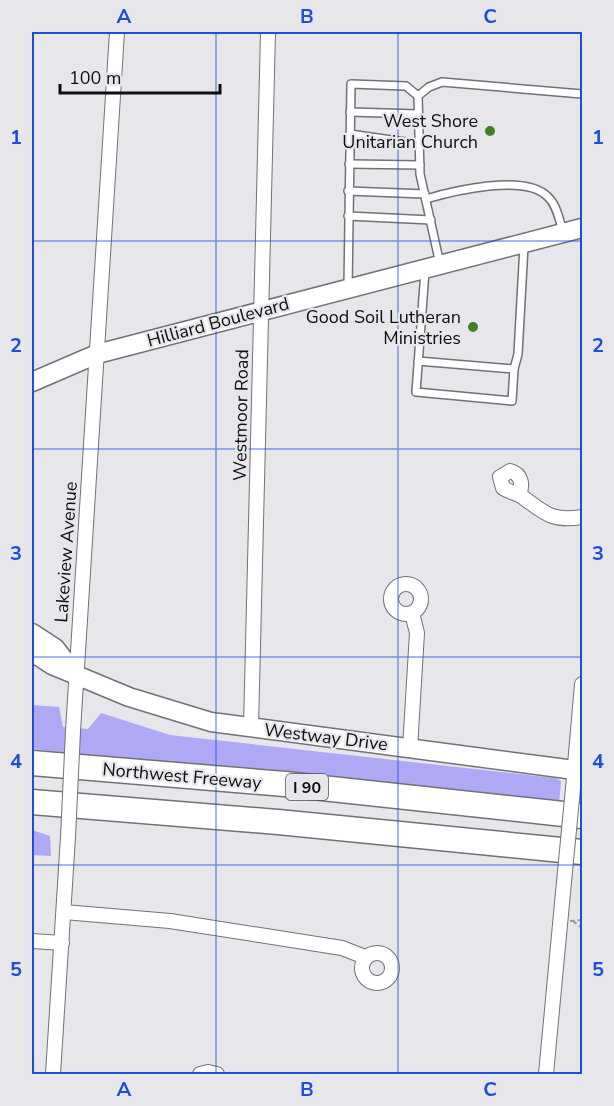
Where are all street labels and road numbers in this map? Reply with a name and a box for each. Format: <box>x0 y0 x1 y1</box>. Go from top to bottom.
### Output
street label: Hilliard Boulevard <box>144 291 292 353</box>
street label: Westmoor Road <box>228 349 254 481</box>
street label: Lakeview Avenue <box>49 481 83 623</box>
street label: Westway Drive <box>263 718 389 756</box>
street label: Northwest Freeway <box>102 757 263 795</box>
road number: I 90 <box>286 774 328 800</box>

